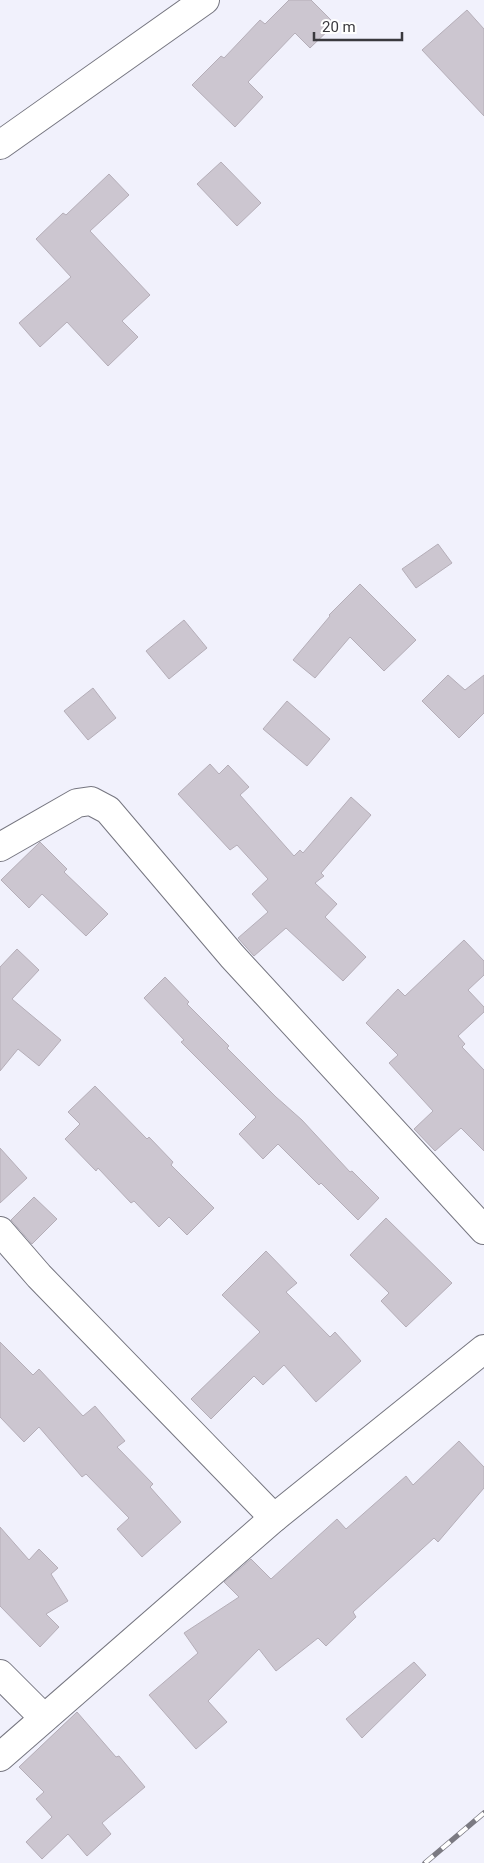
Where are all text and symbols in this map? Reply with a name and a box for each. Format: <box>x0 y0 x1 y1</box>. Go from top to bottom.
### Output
scale bar <box>314 10 402 42</box>
text: 20 m <box>322 18 356 36</box>

